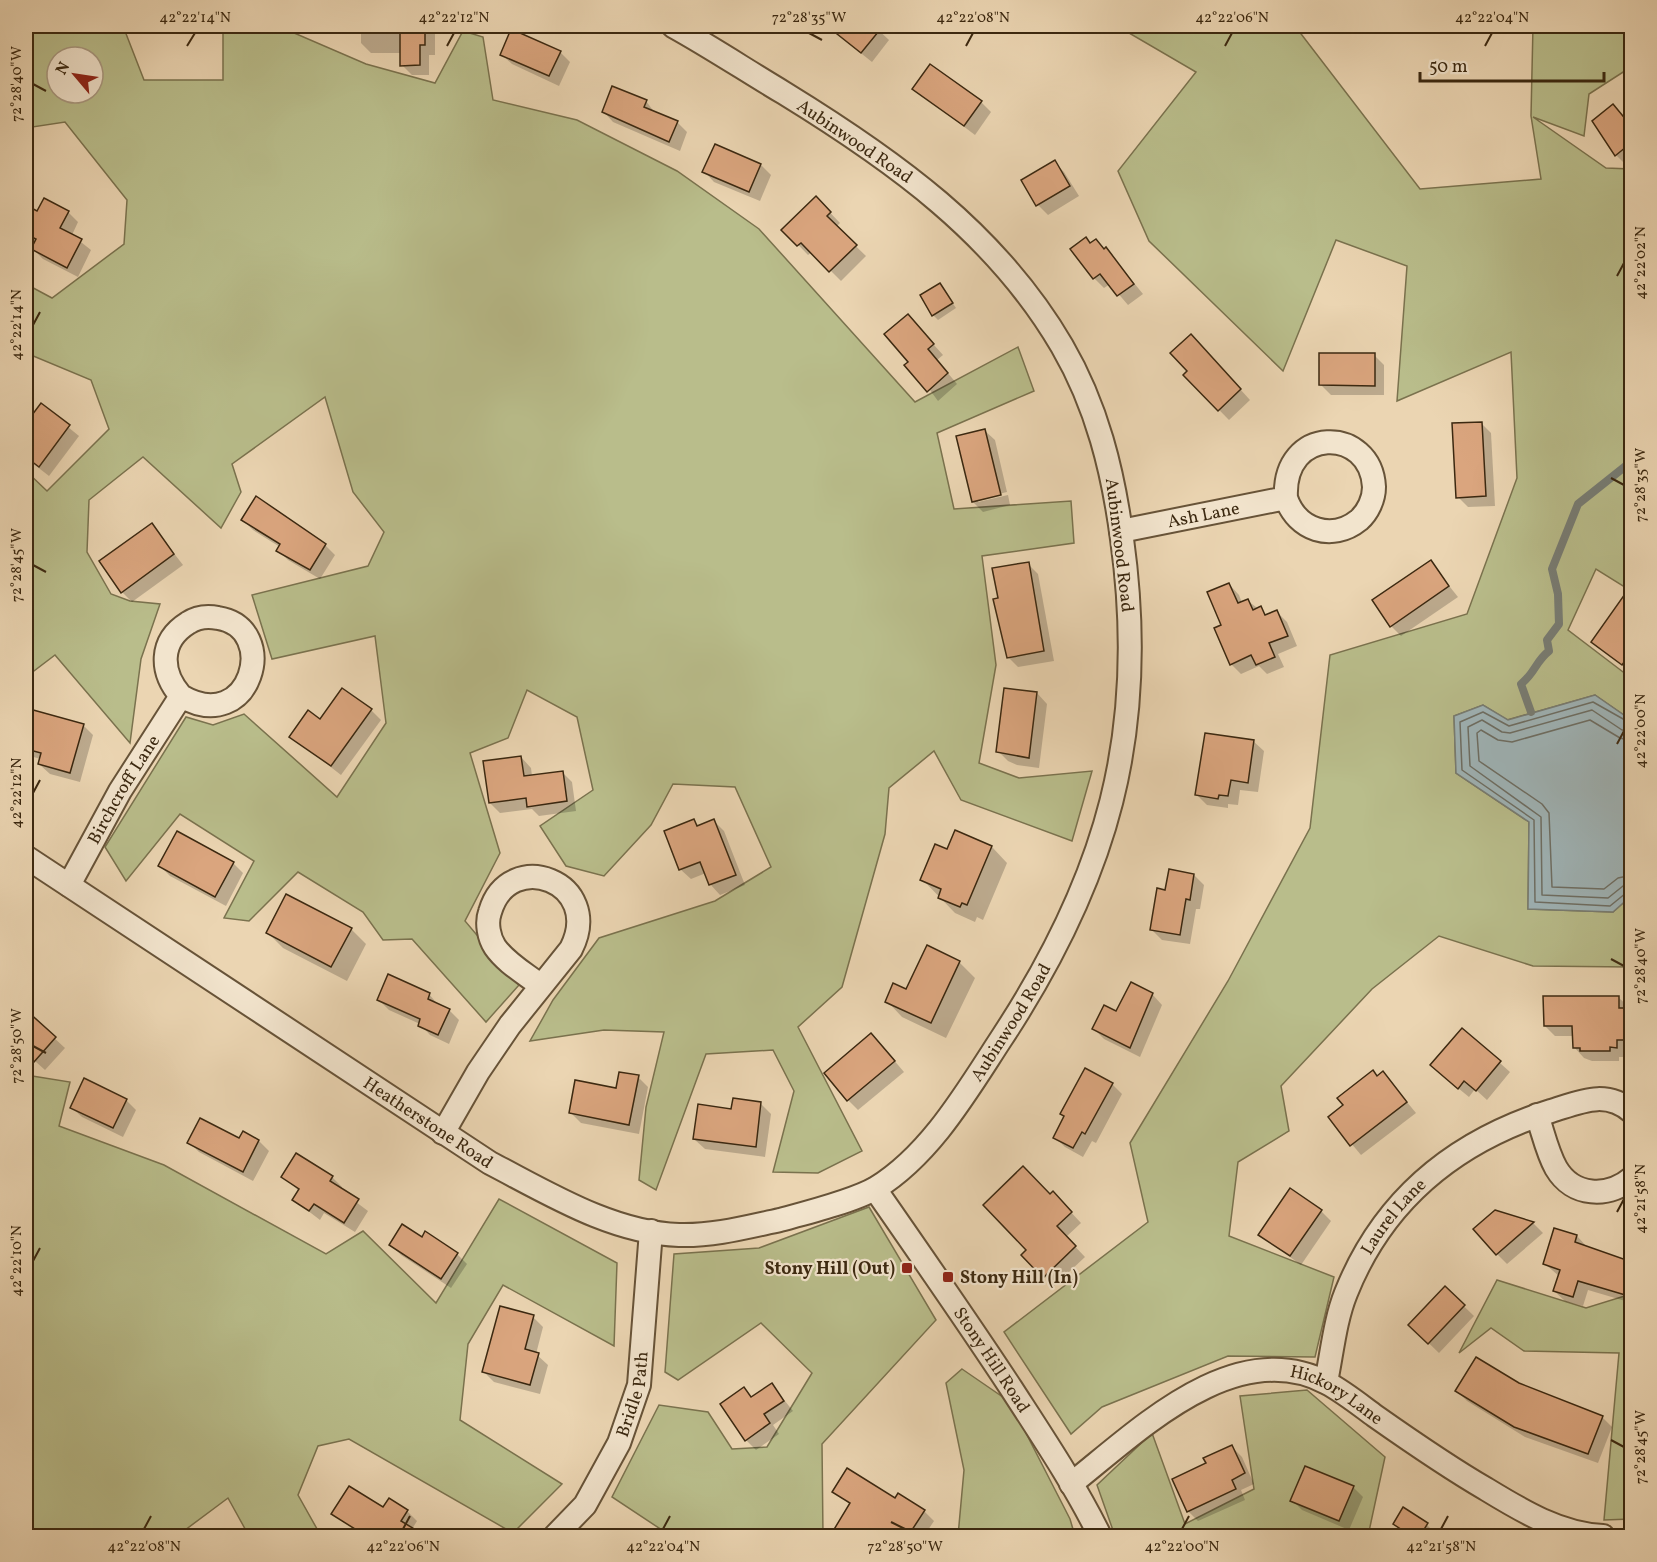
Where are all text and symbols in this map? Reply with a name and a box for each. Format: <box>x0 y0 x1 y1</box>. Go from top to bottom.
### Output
text: 42°22'14"N <box>159 8 231 29</box>
text: 42°22'12"N <box>419 8 489 29</box>
text: 72°28'35"W <box>772 8 846 29</box>
text: 42°22'08"N <box>936 8 1010 29</box>
text: 42°22'06"N <box>1195 8 1269 29</box>
text: 42°22'04"N <box>1455 8 1529 29</box>
north arrow <box>45 45 105 105</box>
scale bar <box>1420 45 1604 83</box>
text: 72°28'40"W <box>7 46 28 122</box>
text: 50 m <box>1429 55 1468 80</box>
text: N <box>51 58 76 79</box>
street label: Aubinwood Road <box>791 94 917 190</box>
text: 42°22'02"N <box>1631 226 1652 300</box>
text: 42°22'14"N <box>7 289 28 361</box>
text: 72°28'35"W <box>1631 448 1652 522</box>
street label: Aubinwood Road <box>1098 477 1139 614</box>
street label: Ash Lane <box>1165 497 1242 535</box>
text: 72°28'45"W <box>7 528 28 602</box>
text: 42°22'00"N <box>1631 694 1652 768</box>
street label: Birchcroff Lane <box>82 731 167 849</box>
text: 42°22'12"N <box>7 758 28 828</box>
text: 72°28'40"W <box>1631 928 1652 1004</box>
street label: Aubinwood Road <box>966 959 1058 1087</box>
text: 72°28'50"W <box>7 1008 28 1084</box>
street label: Heatherstone Road <box>358 1072 497 1176</box>
text: 42°21'58"N <box>1631 1164 1652 1234</box>
street label: Laurel Lane <box>1356 1173 1433 1260</box>
text: 42°22'10"N <box>7 1225 28 1297</box>
place label: Stony Hill (Out) <box>765 1257 895 1282</box>
marker: Stony Hill (Out) <box>900 1261 914 1275</box>
place label: Stony Hill (In) <box>960 1266 1078 1291</box>
marker: Stony Hill (In) <box>941 1270 955 1284</box>
street label: Stony Hill Road <box>946 1303 1035 1418</box>
street label: Bridle Path <box>611 1350 656 1441</box>
street label: Hickory Lane <box>1288 1360 1387 1432</box>
text: 72°28'45"W <box>1631 1410 1652 1484</box>
text: 42°22'08"N <box>107 1537 181 1558</box>
text: 42°22'06"N <box>366 1537 440 1558</box>
text: 42°22'04"N <box>626 1537 700 1558</box>
text: 72°28'50"W <box>867 1537 943 1558</box>
text: 42°22'00"N <box>1145 1537 1219 1558</box>
text: 42°21'58"N <box>1406 1537 1476 1558</box>

